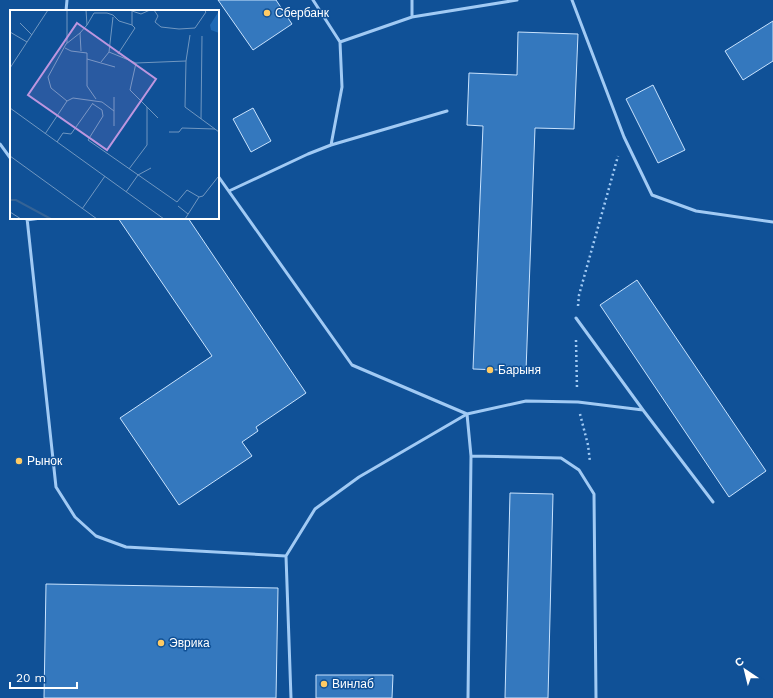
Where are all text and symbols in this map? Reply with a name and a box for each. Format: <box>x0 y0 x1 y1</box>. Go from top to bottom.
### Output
place label: Сбербанк <box>275 6 330 20</box>
marker: Сбербанк <box>262 8 272 18</box>
inset map <box>10 10 219 219</box>
place label: Барыня <box>498 363 541 377</box>
marker: Барыня <box>485 365 495 375</box>
place label: Рынок <box>27 454 63 468</box>
marker: Рынок <box>14 456 24 466</box>
place label: Эврика <box>169 636 210 650</box>
marker: Эврика <box>156 638 166 648</box>
north arrow <box>725 650 765 690</box>
text: С <box>733 655 747 670</box>
scale bar <box>10 664 77 690</box>
text: 20 m <box>16 671 46 685</box>
place label: Винлаб <box>332 677 374 691</box>
marker: Винлаб <box>319 679 329 689</box>

